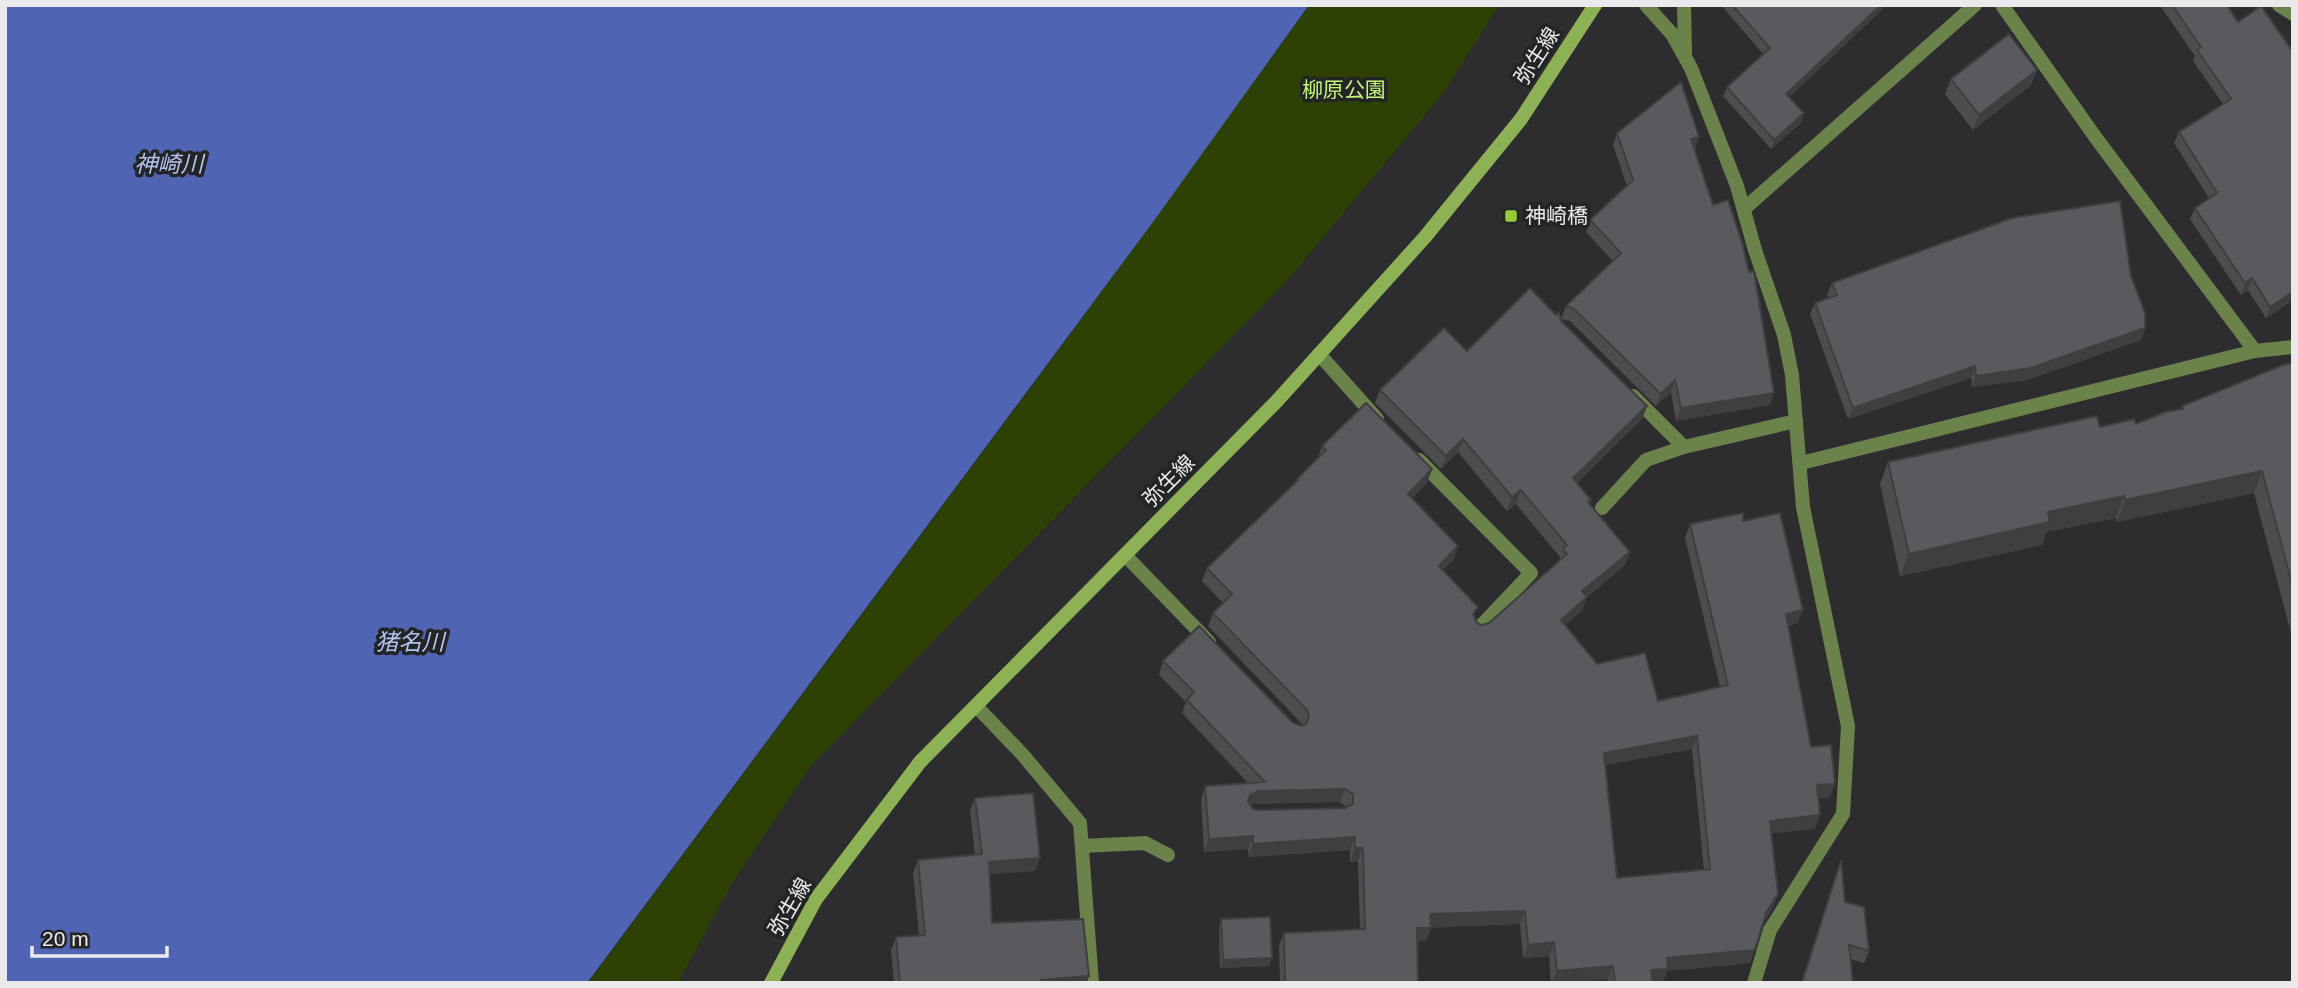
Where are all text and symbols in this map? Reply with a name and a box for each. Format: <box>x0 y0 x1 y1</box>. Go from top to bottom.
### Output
street label: 弥生線 <box>1510 23 1563 88</box>
park label: 柳原公園 <box>1302 78 1386 101</box>
water label: 神崎川 <box>135 151 207 177</box>
place label: 神崎橋 <box>1525 204 1588 227</box>
marker: 神崎橋 <box>1503 208 1519 224</box>
street label: 弥生線 <box>1138 450 1199 511</box>
water label: 猪名川 <box>376 629 448 655</box>
street label: 弥生線 <box>764 874 815 940</box>
scale bar <box>32 914 166 958</box>
text: 20 m <box>42 927 89 950</box>

